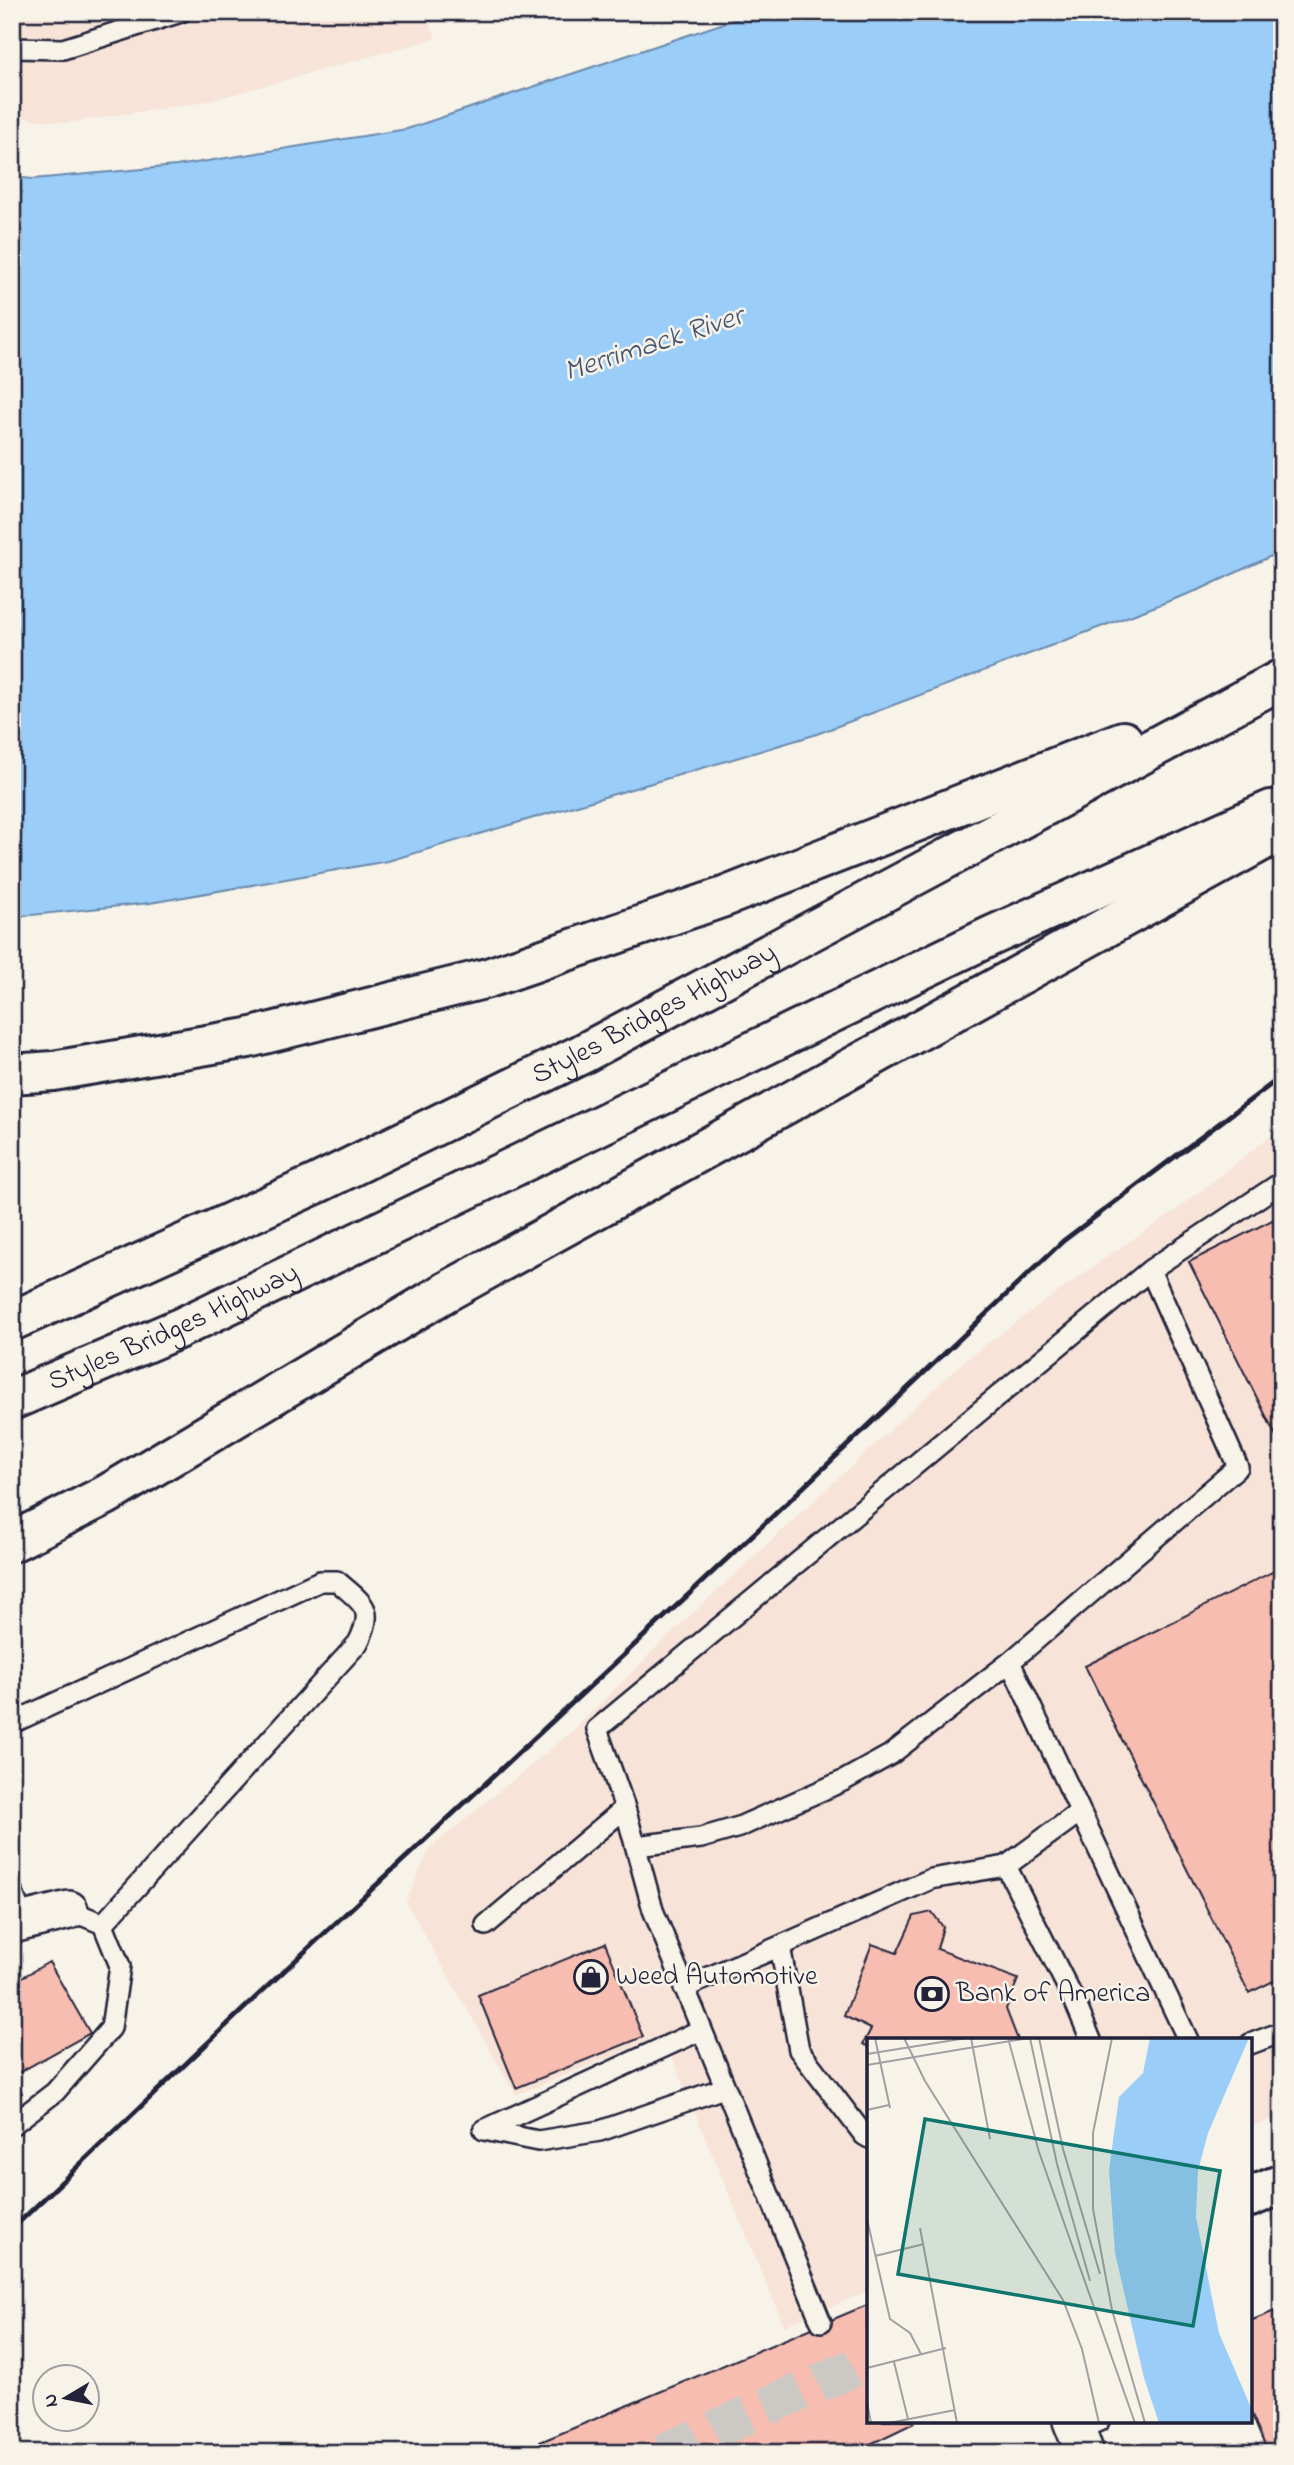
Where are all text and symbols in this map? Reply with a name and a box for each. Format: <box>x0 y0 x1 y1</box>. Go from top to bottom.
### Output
water label: Merrimack River <box>559 294 753 395</box>
street label: Styles Bridges Highway <box>525 933 784 1096</box>
street label: Styles Bridges Highway <box>42 1253 306 1403</box>
place label: Weed Automotive <box>616 1957 818 1998</box>
shop icon: Weed Automotive <box>572 1958 610 1996</box>
place label: Bank of America <box>955 1974 1150 2015</box>
bank icon: Bank of America <box>913 1975 951 2013</box>
inset map <box>867 2038 1252 2423</box>
north arrow <box>32 2364 102 2434</box>
text: N <box>37 2392 66 2409</box>

